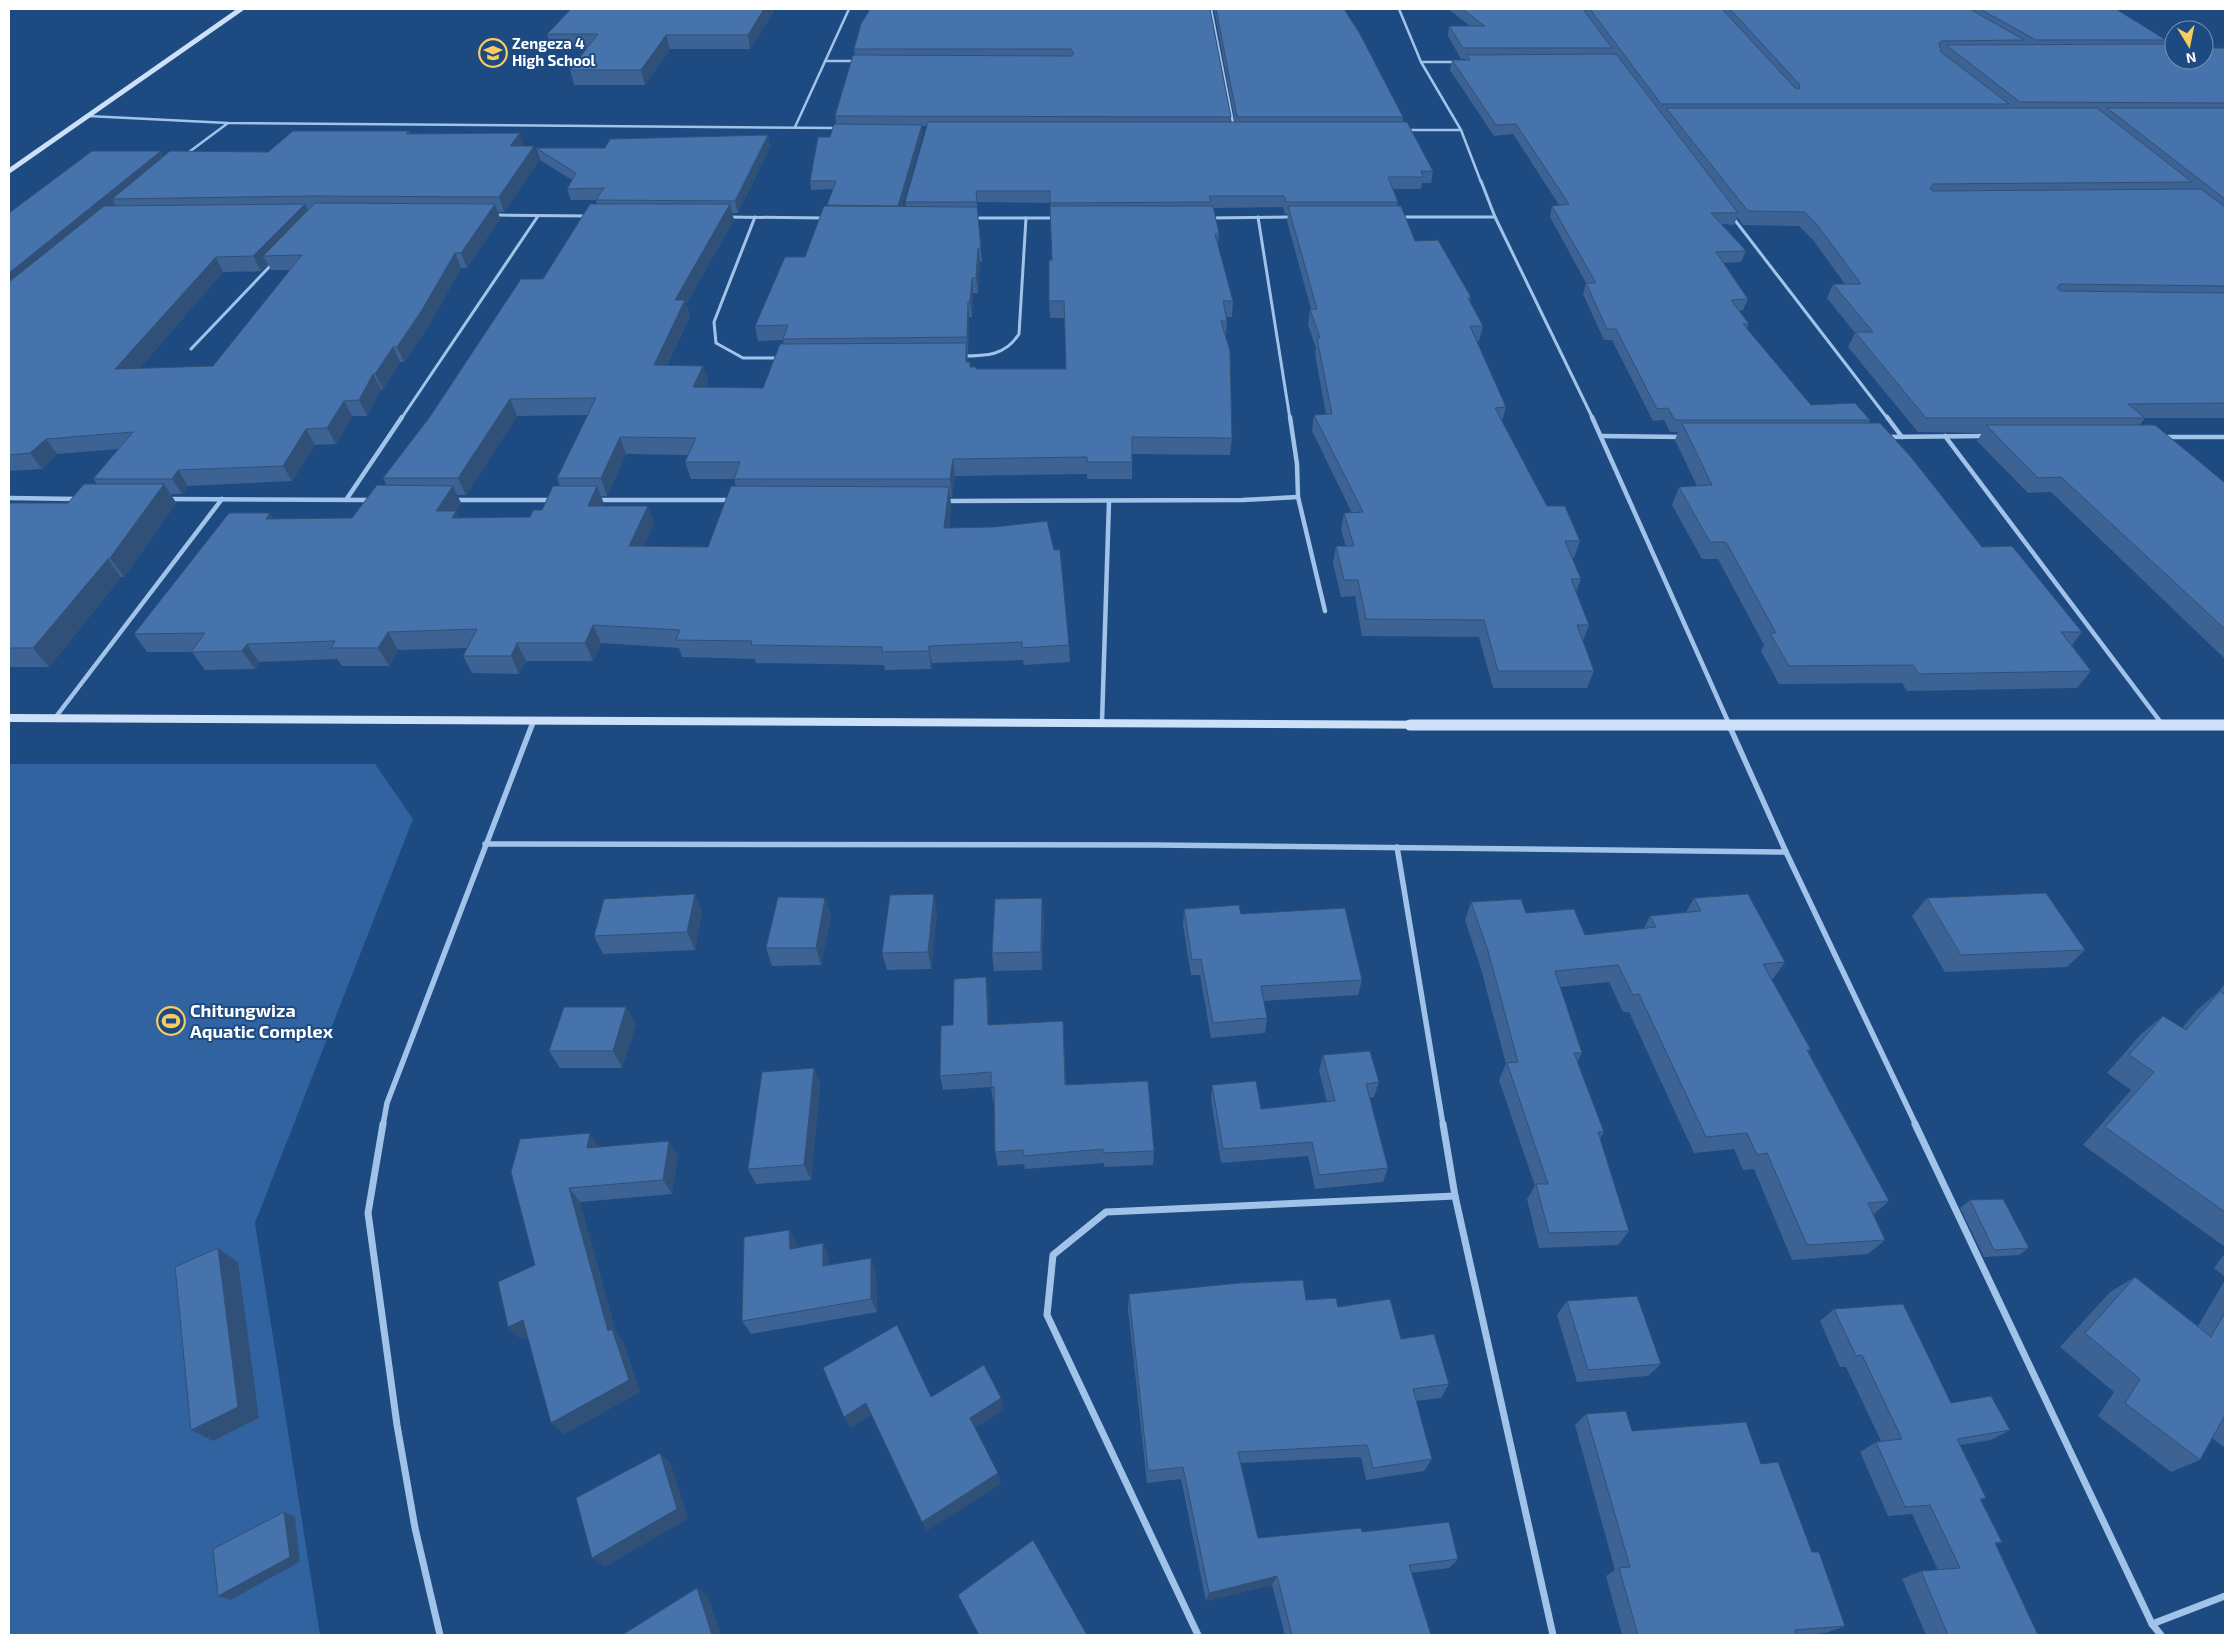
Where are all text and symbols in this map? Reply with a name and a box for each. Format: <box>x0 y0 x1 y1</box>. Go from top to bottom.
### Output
north arrow <box>2164 20 2214 70</box>
place label: Zengeza 4 High School <box>512 34 596 69</box>
school or university icon: Zengeza 4 High School <box>478 38 508 68</box>
text: N <box>2185 49 2198 68</box>
place label: Chitungwiza Aquatic Complex <box>190 999 334 1042</box>
sports icon: Chitungwiza Aquatic Complex <box>156 1006 186 1036</box>

